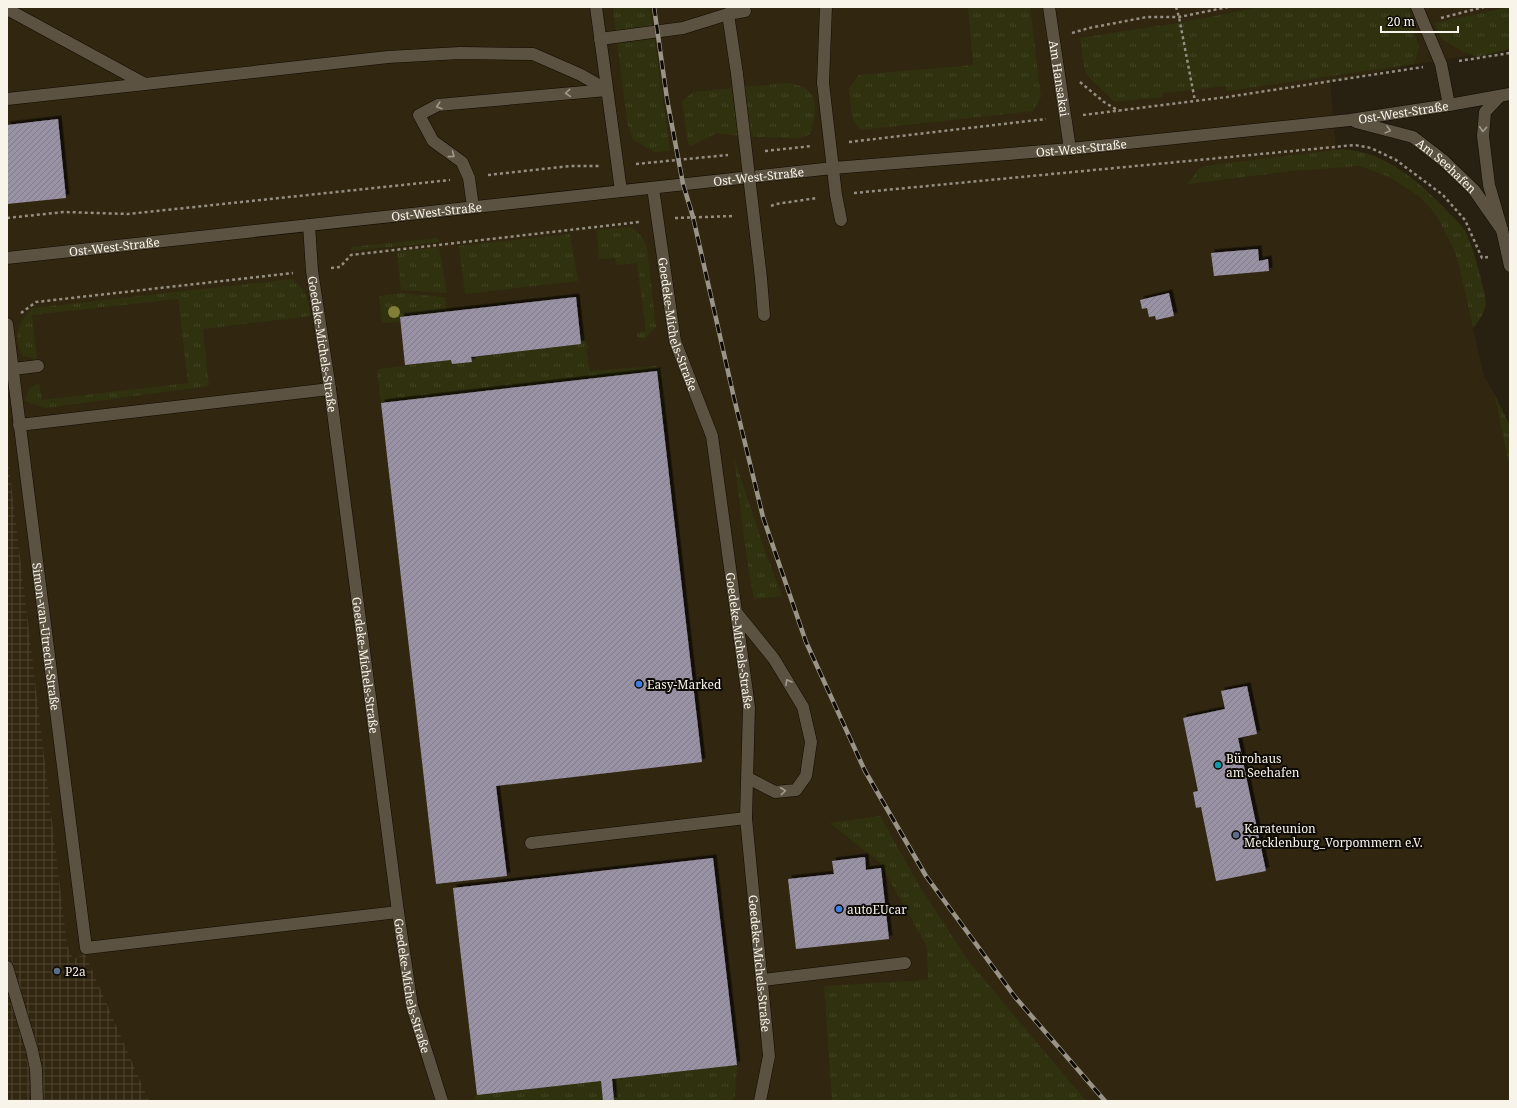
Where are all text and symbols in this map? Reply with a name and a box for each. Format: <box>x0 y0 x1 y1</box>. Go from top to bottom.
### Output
scale bar <box>1381 8 1458 34</box>
text: 20 m <box>1387 13 1415 30</box>
street label: Am Hansakai <box>1046 39 1074 118</box>
one-way arrow <box>565 89 571 98</box>
street label: Ost-West-Straße <box>1357 97 1450 127</box>
one-way arrow <box>435 101 442 110</box>
one-way arrow <box>1384 125 1391 134</box>
one-way arrow <box>1479 126 1488 132</box>
street label: Am Seehafen <box>1413 134 1481 197</box>
street label: Ost-West-Straße <box>1035 135 1127 160</box>
one-way arrow <box>447 150 454 157</box>
street label: Ost-West-Straße <box>712 163 805 189</box>
street label: Ost-West-Straße <box>390 198 483 225</box>
street label: Ost-West-Straße <box>68 233 161 260</box>
street label: Goedeke-Michels-Straße <box>655 256 702 394</box>
street label: Goedeke-Michels-Straße <box>304 275 341 413</box>
street label: Simon-van-Utrecht-Straße <box>29 562 64 711</box>
street label: Goedeke-Michels-Straße <box>722 571 758 710</box>
street label: Goedeke-Michels-Straße <box>349 596 383 735</box>
place label: Easy-Marked <box>647 676 722 693</box>
one-way arrow <box>785 678 792 686</box>
marker: Easy-Marked <box>634 679 644 689</box>
place label: Bürohaus am Seehafen <box>1226 750 1300 781</box>
marker: Bürohaus am Seehafen <box>1213 760 1223 770</box>
one-way arrow <box>780 787 786 796</box>
place label: Karateunion Mecklenburg_Vorpommern e.V. <box>1244 820 1423 851</box>
marker: Karateunion Mecklenburg_Vorpommern e.V. <box>1231 830 1241 840</box>
street label: Goedeke-Michels-Straße <box>745 894 775 1033</box>
place label: autoEUcar <box>847 901 907 918</box>
marker: autoEUcar <box>834 904 844 914</box>
street label: Goedeke-Michels-Straße <box>391 917 435 1055</box>
place label: P2a <box>65 963 86 980</box>
marker: P2a <box>52 966 62 976</box>

